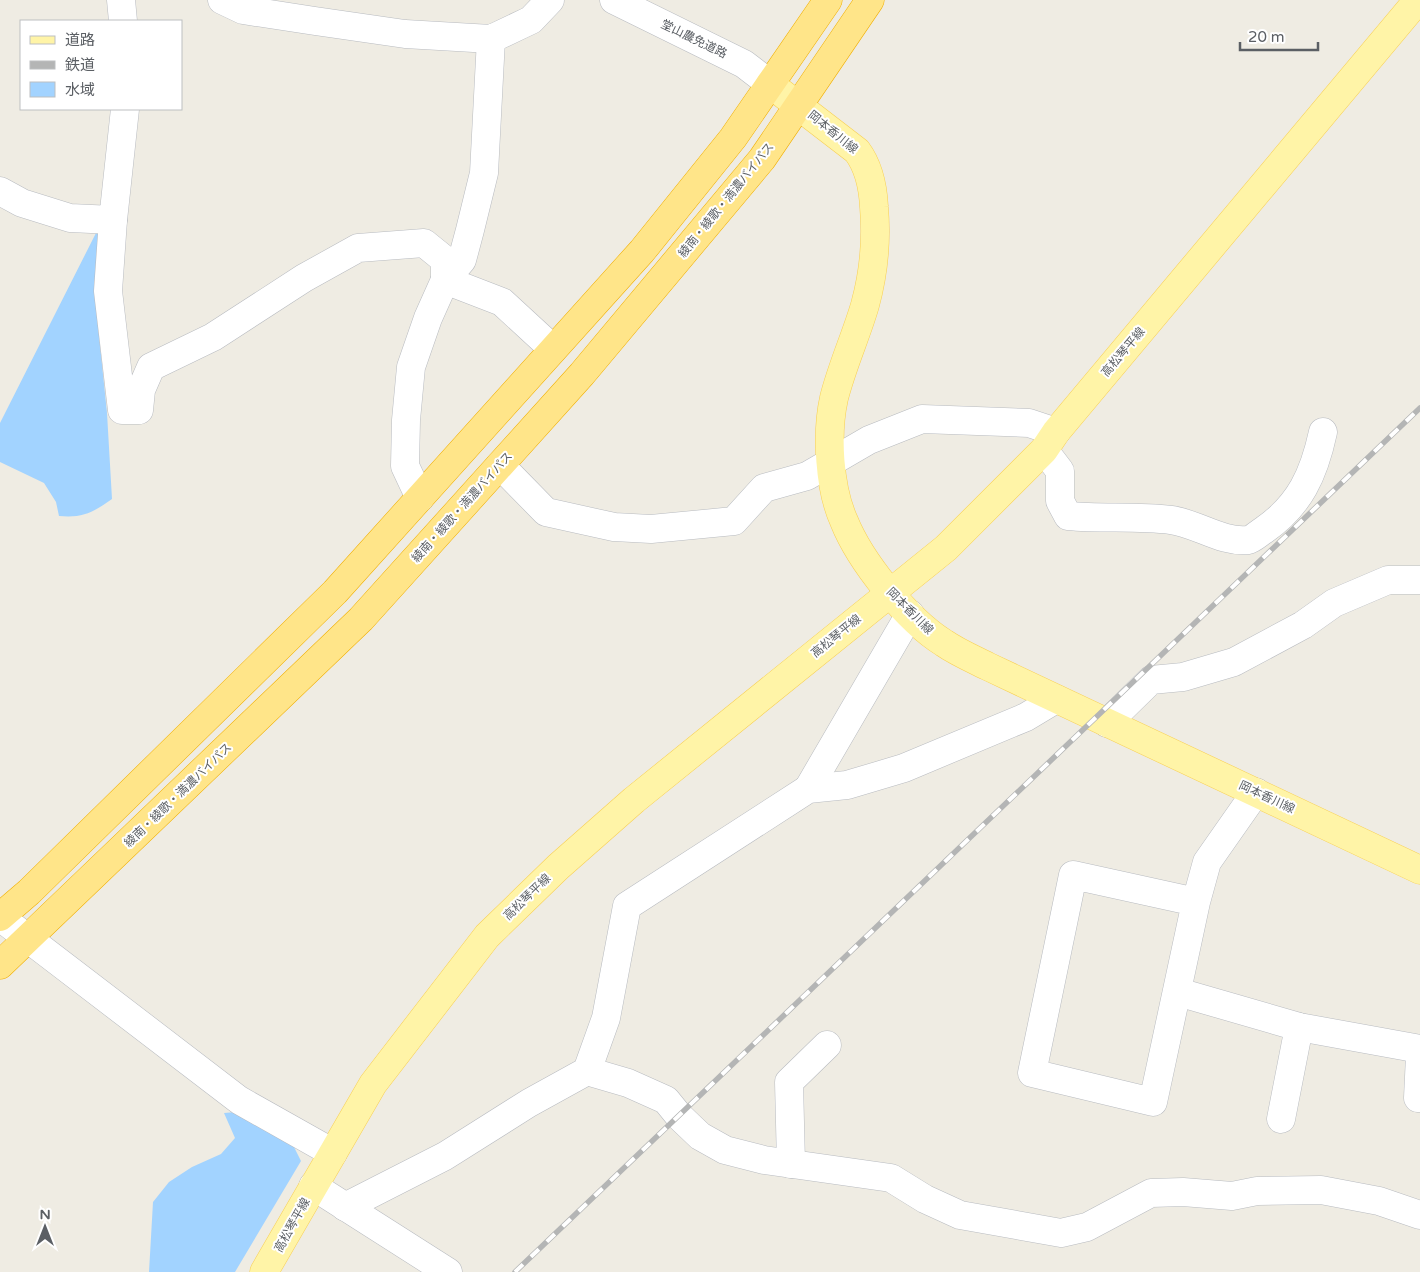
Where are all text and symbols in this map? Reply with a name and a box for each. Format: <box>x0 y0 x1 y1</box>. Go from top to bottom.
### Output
street label: 堂山農免道路 <box>659 17 729 61</box>
legend <box>20 20 182 110</box>
scale bar <box>1240 20 1318 52</box>
text: 20 m <box>1248 28 1285 46</box>
text: 道路 <box>65 31 95 49</box>
text: 鉄道 <box>65 56 95 74</box>
text: 水域 <box>65 81 95 99</box>
street label: 岡本香川線 <box>805 108 861 156</box>
street label: 綾南・綾歌・満濃バイパス <box>675 140 777 260</box>
street label: 高松琴平線 <box>1098 325 1148 379</box>
street label: 綾南・綾歌・満濃バイパス <box>409 449 515 565</box>
street label: 岡本香川線 <box>884 585 936 637</box>
street label: 高松琴平線 <box>808 612 864 660</box>
street label: 綾南・綾歌・満濃バイパス <box>121 740 235 850</box>
street label: 岡本香川線 <box>1237 778 1297 816</box>
street label: 高松琴平線 <box>501 871 553 923</box>
street label: 高松琴平線 <box>271 1195 313 1255</box>
north arrow <box>20 1202 70 1252</box>
text: N <box>39 1206 51 1223</box>

